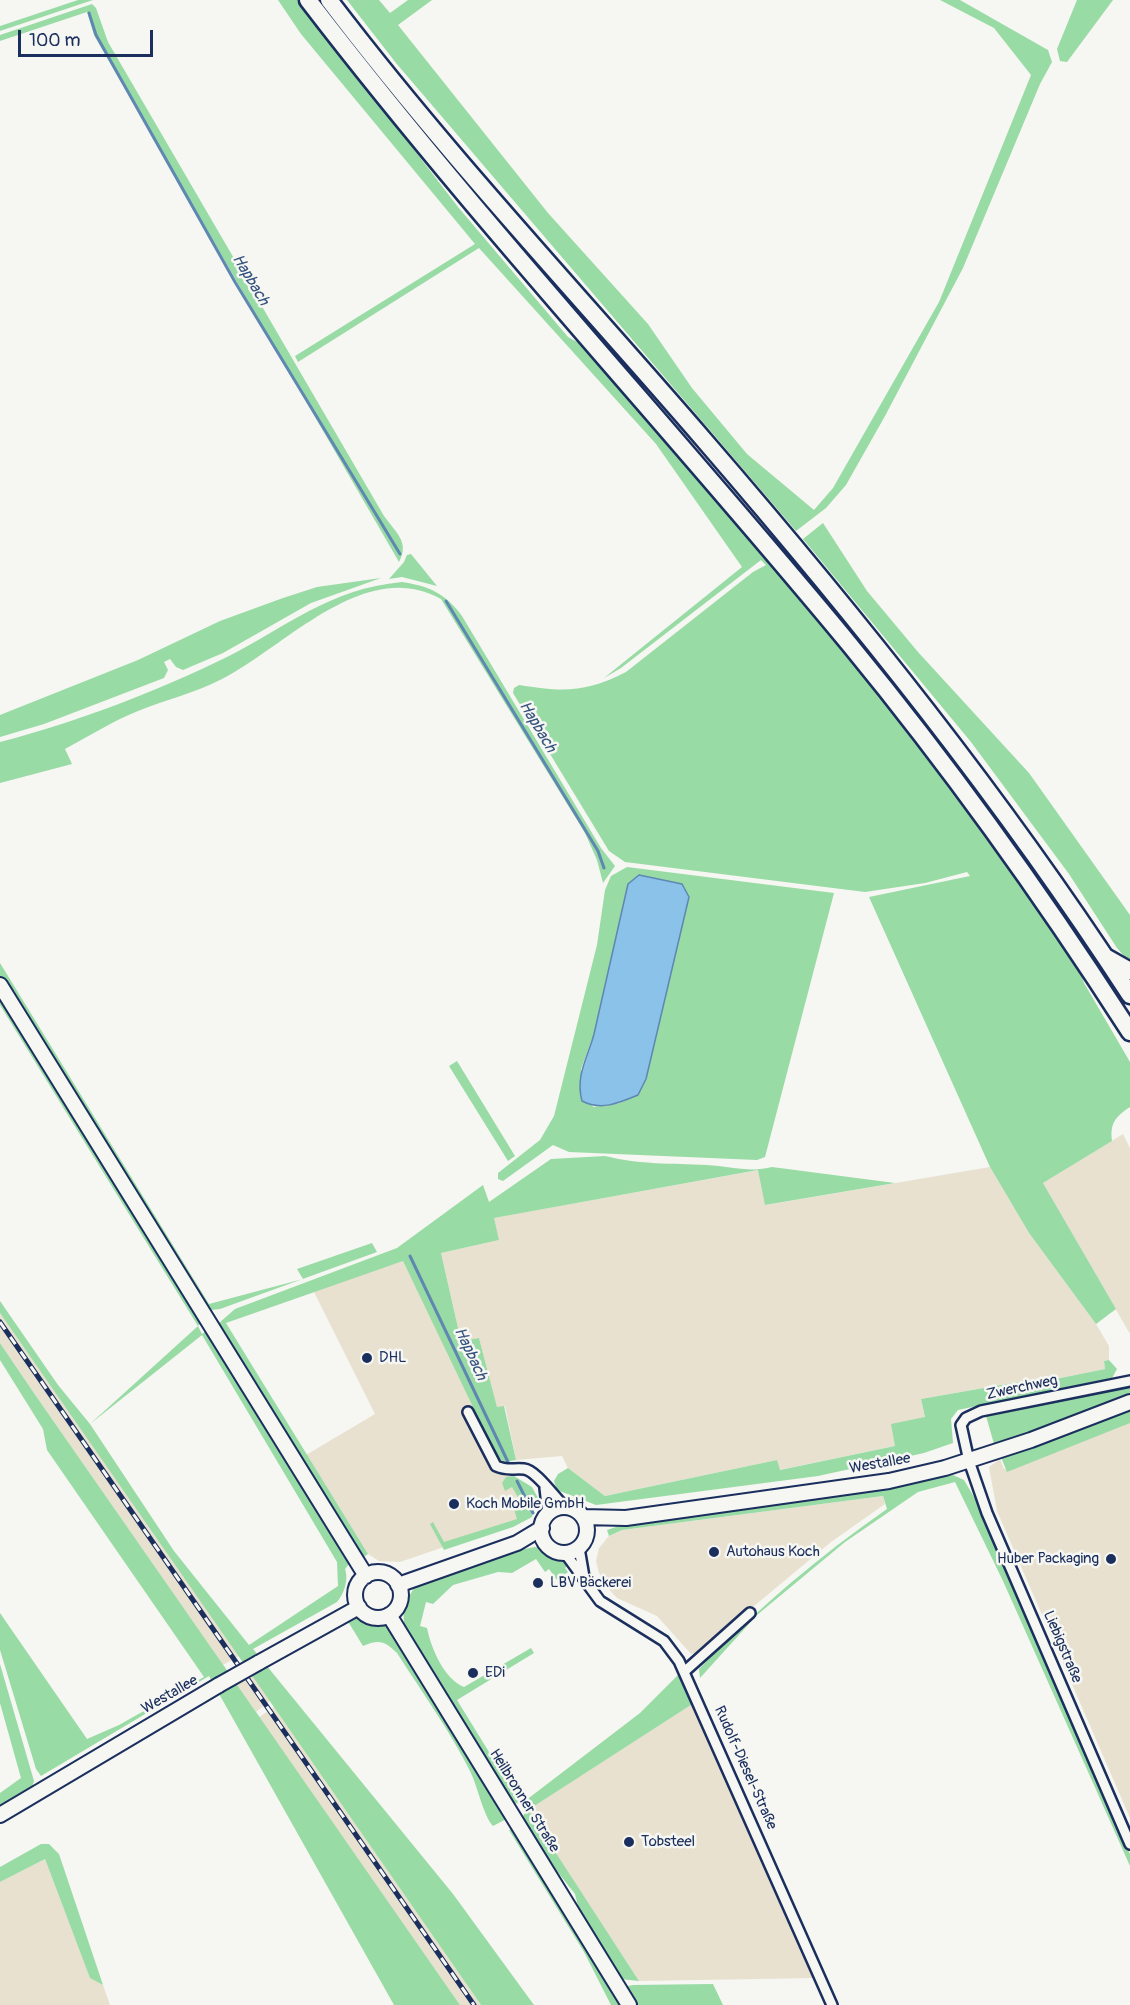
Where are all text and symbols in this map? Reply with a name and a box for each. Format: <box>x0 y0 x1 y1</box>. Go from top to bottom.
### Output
scale bar <box>21 18 156 56</box>
text: 100 m <box>29 29 81 52</box>
water label: Hapbach <box>227 251 273 309</box>
water label: Hapbach <box>514 698 560 756</box>
water label: Hapbach <box>449 1325 491 1383</box>
place label: DHL <box>379 1349 406 1367</box>
marker: DHL <box>360 1351 374 1365</box>
street label: Zwerchweg <box>985 1372 1059 1404</box>
street label: Westallee <box>848 1450 912 1478</box>
place label: Koch Mobile GmbH <box>466 1495 584 1513</box>
marker: Koch Mobile GmbH <box>447 1497 461 1511</box>
place label: Autohaus Koch <box>726 1543 820 1561</box>
marker: Autohaus Koch <box>707 1545 721 1559</box>
place label: Huber Packaging <box>997 1550 1099 1568</box>
marker: Huber Packaging <box>1104 1552 1118 1566</box>
place label: LBV Bäckerei <box>550 1574 631 1592</box>
marker: LBV Bäckerei <box>531 1576 545 1590</box>
street label: Liebigstraße <box>1039 1608 1085 1686</box>
place label: EDi <box>485 1664 505 1682</box>
marker: EDi <box>466 1666 480 1680</box>
street label: Westallee <box>139 1672 201 1718</box>
street label: Rudolf-Diesel-Straße <box>710 1703 780 1833</box>
street label: Heilbronner Straße <box>485 1746 563 1856</box>
place label: Tobsteel <box>641 1833 695 1851</box>
marker: Tobsteel <box>622 1835 636 1849</box>

